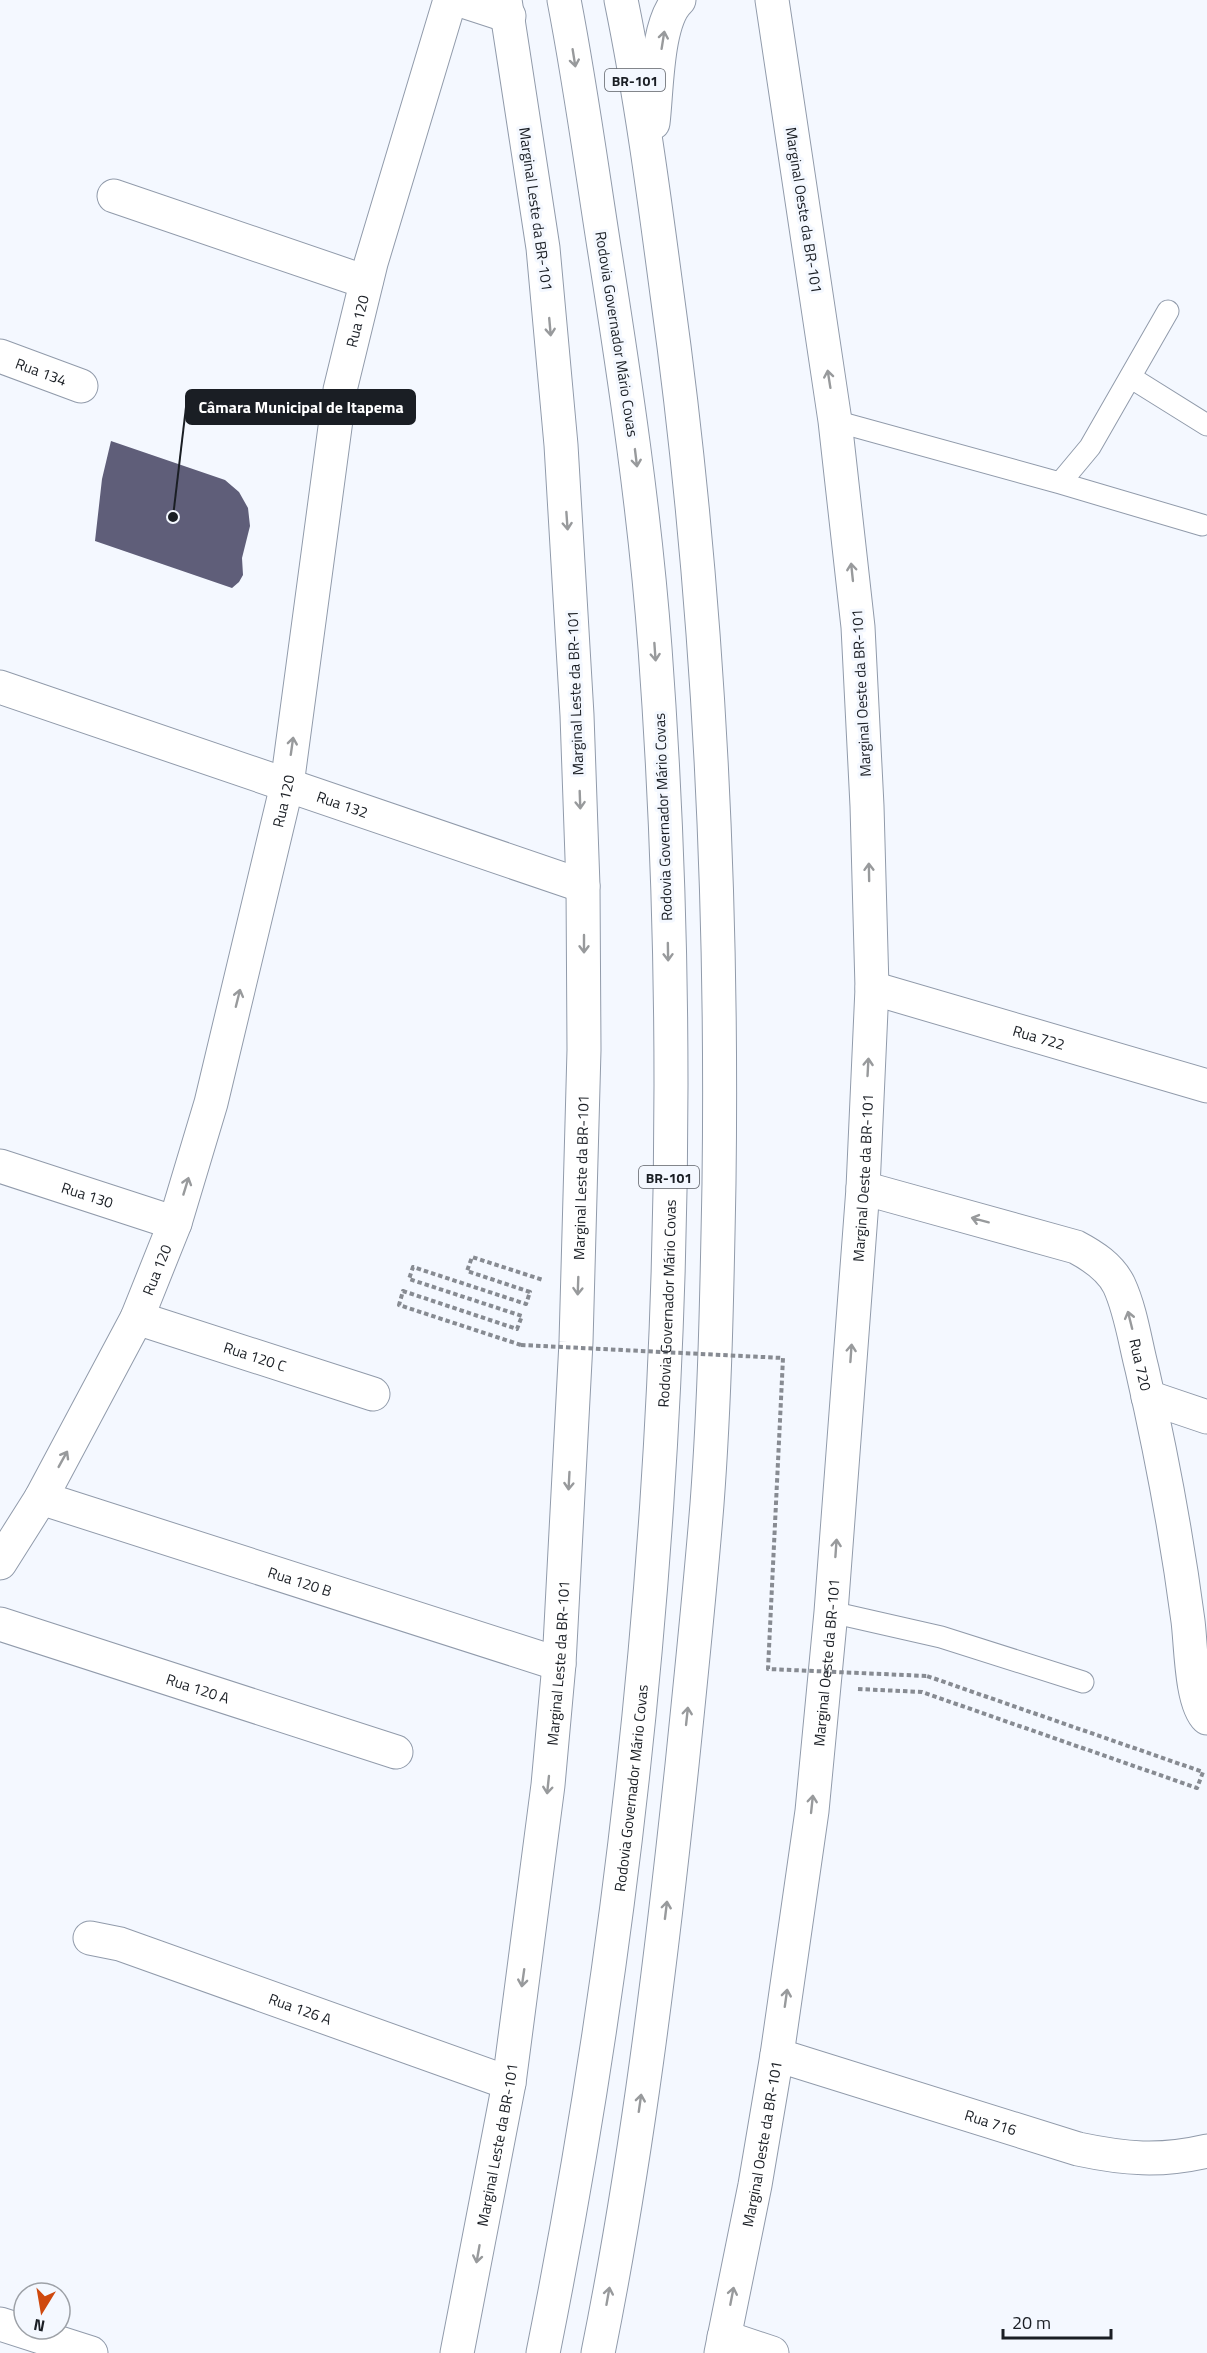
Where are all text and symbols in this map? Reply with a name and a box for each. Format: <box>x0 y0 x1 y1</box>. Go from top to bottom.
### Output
one-way arrow <box>658 31 669 51</box>
one-way arrow <box>569 47 580 67</box>
road number: BR-101 <box>605 69 665 91</box>
street label: Marginal Oeste da BR-101 <box>780 125 828 295</box>
street label: Marginal Leste da BR-101 <box>513 126 559 292</box>
street label: Rodovia Governador Mário Covas <box>589 229 645 439</box>
street label: Rua 120 <box>339 292 374 350</box>
one-way arrow <box>545 316 556 336</box>
street label: Rua 134 <box>12 351 70 391</box>
one-way arrow <box>824 369 835 389</box>
callout: Câmara Municipal de Itapema <box>186 390 415 424</box>
text: Câmara Municipal de Itapema <box>198 395 404 419</box>
one-way arrow <box>631 447 642 467</box>
one-way arrow <box>562 511 573 530</box>
one-way arrow <box>846 563 857 583</box>
street label: Marginal Oeste da BR-101 <box>845 609 877 777</box>
street label: Marginal Leste da BR-101 <box>561 610 589 776</box>
one-way arrow <box>650 641 661 661</box>
street label: Rodovia Governador Mário Covas <box>648 713 678 921</box>
one-way arrow <box>287 737 298 757</box>
street label: Rua 120 <box>266 773 300 830</box>
street label: Rua 132 <box>314 784 371 823</box>
one-way arrow <box>574 789 585 809</box>
one-way arrow <box>863 862 875 882</box>
one-way arrow <box>578 934 589 954</box>
one-way arrow <box>662 941 674 961</box>
one-way arrow <box>232 989 244 1008</box>
street label: Rua 722 <box>1010 1018 1068 1055</box>
one-way arrow <box>863 1057 874 1077</box>
street label: Marginal Oeste da BR-101 <box>846 1093 879 1263</box>
street label: Marginal Leste da BR-101 <box>567 1095 594 1260</box>
road number: BR-101 <box>639 1166 699 1188</box>
street label: Rua 130 <box>59 1175 116 1214</box>
one-way arrow <box>181 1177 192 1196</box>
street label: Rodovia Governador Mário Covas <box>651 1199 681 1408</box>
one-way arrow <box>971 1214 990 1225</box>
street label: Rua 120 <box>136 1241 177 1299</box>
one-way arrow <box>572 1276 583 1296</box>
one-way arrow <box>1123 1311 1135 1330</box>
street label: Rua 120 C <box>221 1335 289 1377</box>
street label: Rua 720 <box>1124 1336 1158 1393</box>
one-way arrow <box>845 1344 856 1364</box>
one-way arrow <box>57 1451 69 1468</box>
one-way arrow <box>563 1471 574 1491</box>
one-way arrow <box>831 1538 842 1558</box>
street label: Rua 120 B <box>265 1560 335 1602</box>
street label: Marginal Oeste da BR-101 <box>807 1578 845 1747</box>
street label: Marginal Leste da BR-101 <box>540 1580 575 1746</box>
street label: Rua 120 A <box>163 1667 233 1709</box>
street label: Rodovia Governador Mário Covas <box>607 1683 653 1893</box>
one-way arrow <box>682 1707 693 1726</box>
one-way arrow <box>542 1775 553 1794</box>
one-way arrow <box>807 1795 818 1815</box>
one-way arrow <box>660 1900 671 1920</box>
one-way arrow <box>518 1968 529 1988</box>
street label: Rua 126 A <box>266 1987 335 2030</box>
one-way arrow <box>780 1988 791 2008</box>
street label: Marginal Oeste da BR-101 <box>735 2059 787 2229</box>
street label: Marginal Leste da BR-101 <box>470 2062 523 2228</box>
one-way arrow <box>635 2094 646 2114</box>
street label: Rua 716 <box>962 2103 1020 2141</box>
one-way arrow <box>472 2243 483 2263</box>
north arrow <box>12 2281 72 2341</box>
one-way arrow <box>603 2286 614 2306</box>
one-way arrow <box>727 2286 739 2305</box>
scale bar <box>1003 2302 1111 2340</box>
text: 20 m <box>1012 2309 1051 2336</box>
text: N <box>31 2313 47 2339</box>

